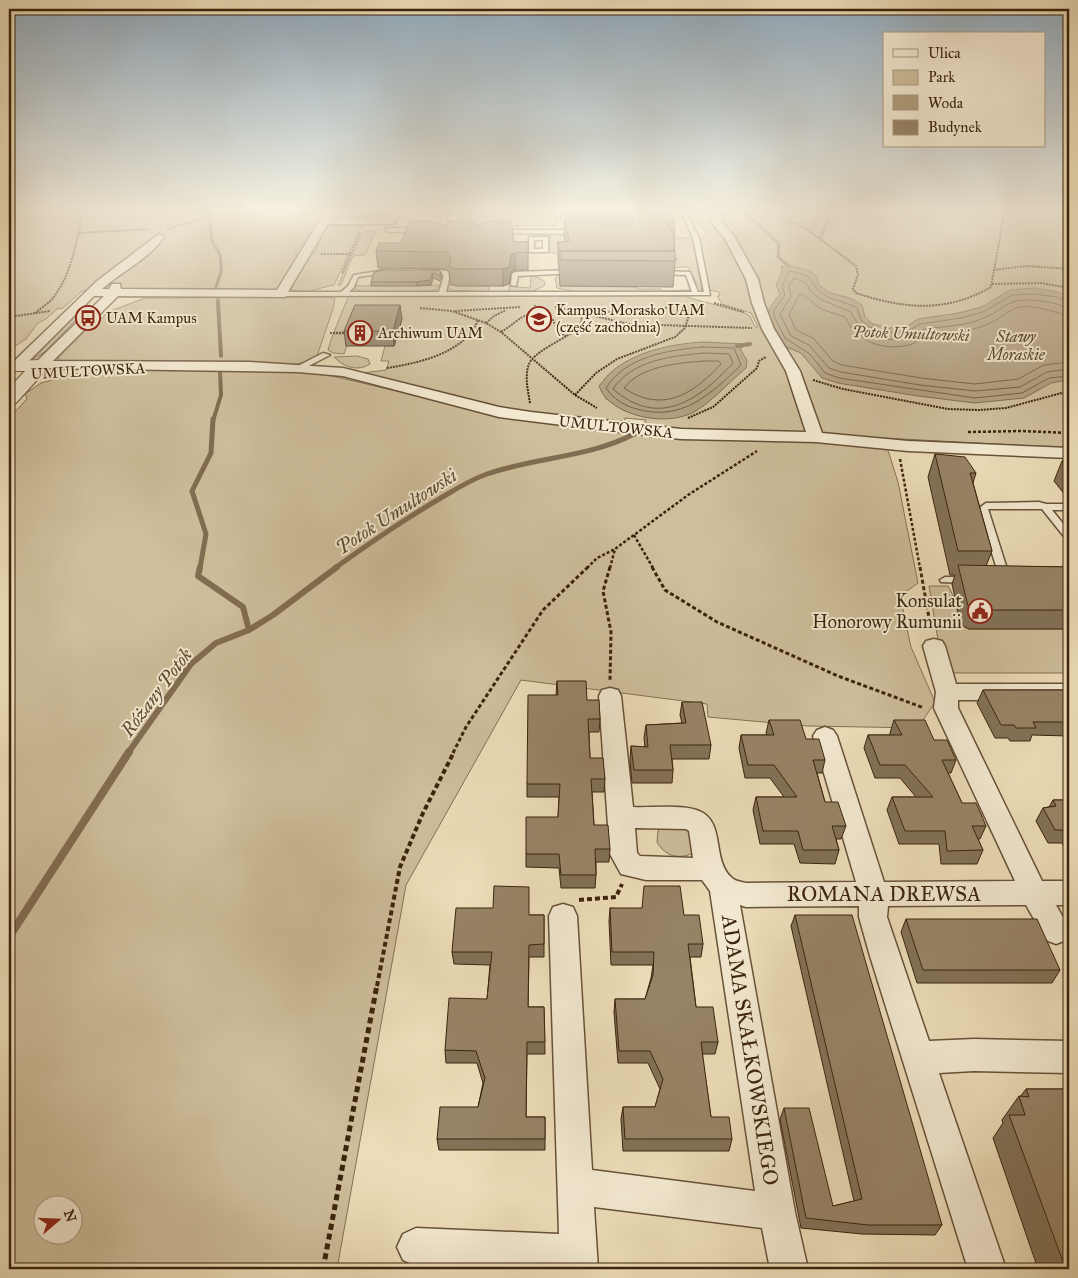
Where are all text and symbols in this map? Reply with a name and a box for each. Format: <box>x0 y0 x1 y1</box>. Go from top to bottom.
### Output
legend <box>883 32 1046 148</box>
text: Ulica <box>928 44 961 62</box>
text: Park <box>928 68 955 86</box>
text: Woda <box>928 94 964 112</box>
text: Budynek <box>928 118 982 136</box>
place label: Kampus Morasko UAM (część zachodnia) <box>556 301 705 337</box>
bus stop icon: UAM Kampus <box>75 305 101 331</box>
school or university icon: Kampus Morasko UAM (część zachodnia) <box>526 306 552 332</box>
place label: UAM Kampus <box>106 309 197 327</box>
building icon: Archiwum UAM <box>347 320 373 346</box>
water label: Potok Umultowski <box>852 322 970 345</box>
place label: Archiwum UAM <box>377 324 483 342</box>
water label: Stawy Moraskie <box>985 327 1046 364</box>
street label: UMULTOWSKA <box>30 359 146 383</box>
street label: UMULTOWSKA <box>558 412 674 442</box>
water label: Potok Umultowski <box>331 464 461 559</box>
place label: Konsulat Honorowy Rumunii <box>812 590 963 633</box>
public building icon: Konsulat Honorowy Rumunii <box>967 598 993 624</box>
water label: Różany Potok <box>115 643 197 742</box>
street label: ROMANA DREWSA <box>787 881 981 907</box>
street label: ADAMA SKAŁKOWSKIEGO <box>716 912 784 1187</box>
north arrow <box>32 1196 82 1246</box>
text: N <box>60 1208 80 1224</box>

